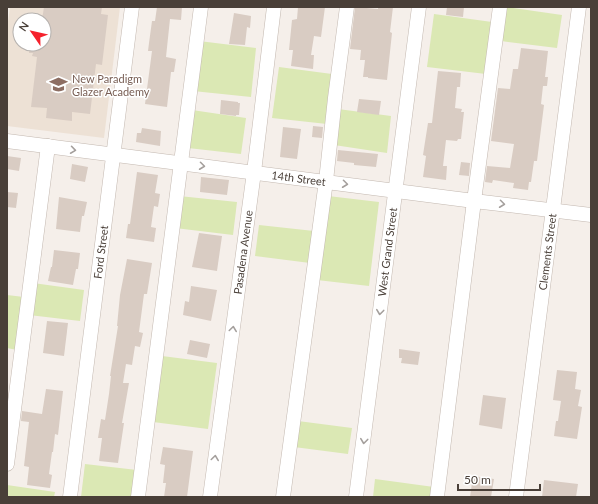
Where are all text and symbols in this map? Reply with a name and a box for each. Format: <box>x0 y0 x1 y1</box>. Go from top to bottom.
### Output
north arrow <box>12 12 52 52</box>
text: N <box>16 19 31 33</box>
place label: New Paradigm Glazer Academy <box>72 72 150 98</box>
school or university icon: New Paradigm Glazer Academy <box>49 75 69 95</box>
one-way arrow <box>70 145 76 154</box>
one-way arrow <box>199 161 205 170</box>
street label: 14th Street <box>271 168 327 188</box>
one-way arrow <box>342 179 348 188</box>
one-way arrow <box>499 199 505 208</box>
street label: West Grand Street <box>375 207 399 297</box>
street label: Pasadena Avenue <box>231 209 255 295</box>
street label: Clements Street <box>536 213 558 291</box>
street label: Ford Street <box>91 224 110 279</box>
one-way arrow <box>376 309 385 315</box>
one-way arrow <box>228 326 237 333</box>
one-way arrow <box>359 438 368 444</box>
one-way arrow <box>210 455 219 461</box>
scale bar <box>458 466 540 492</box>
text: 50 m <box>464 472 491 487</box>

